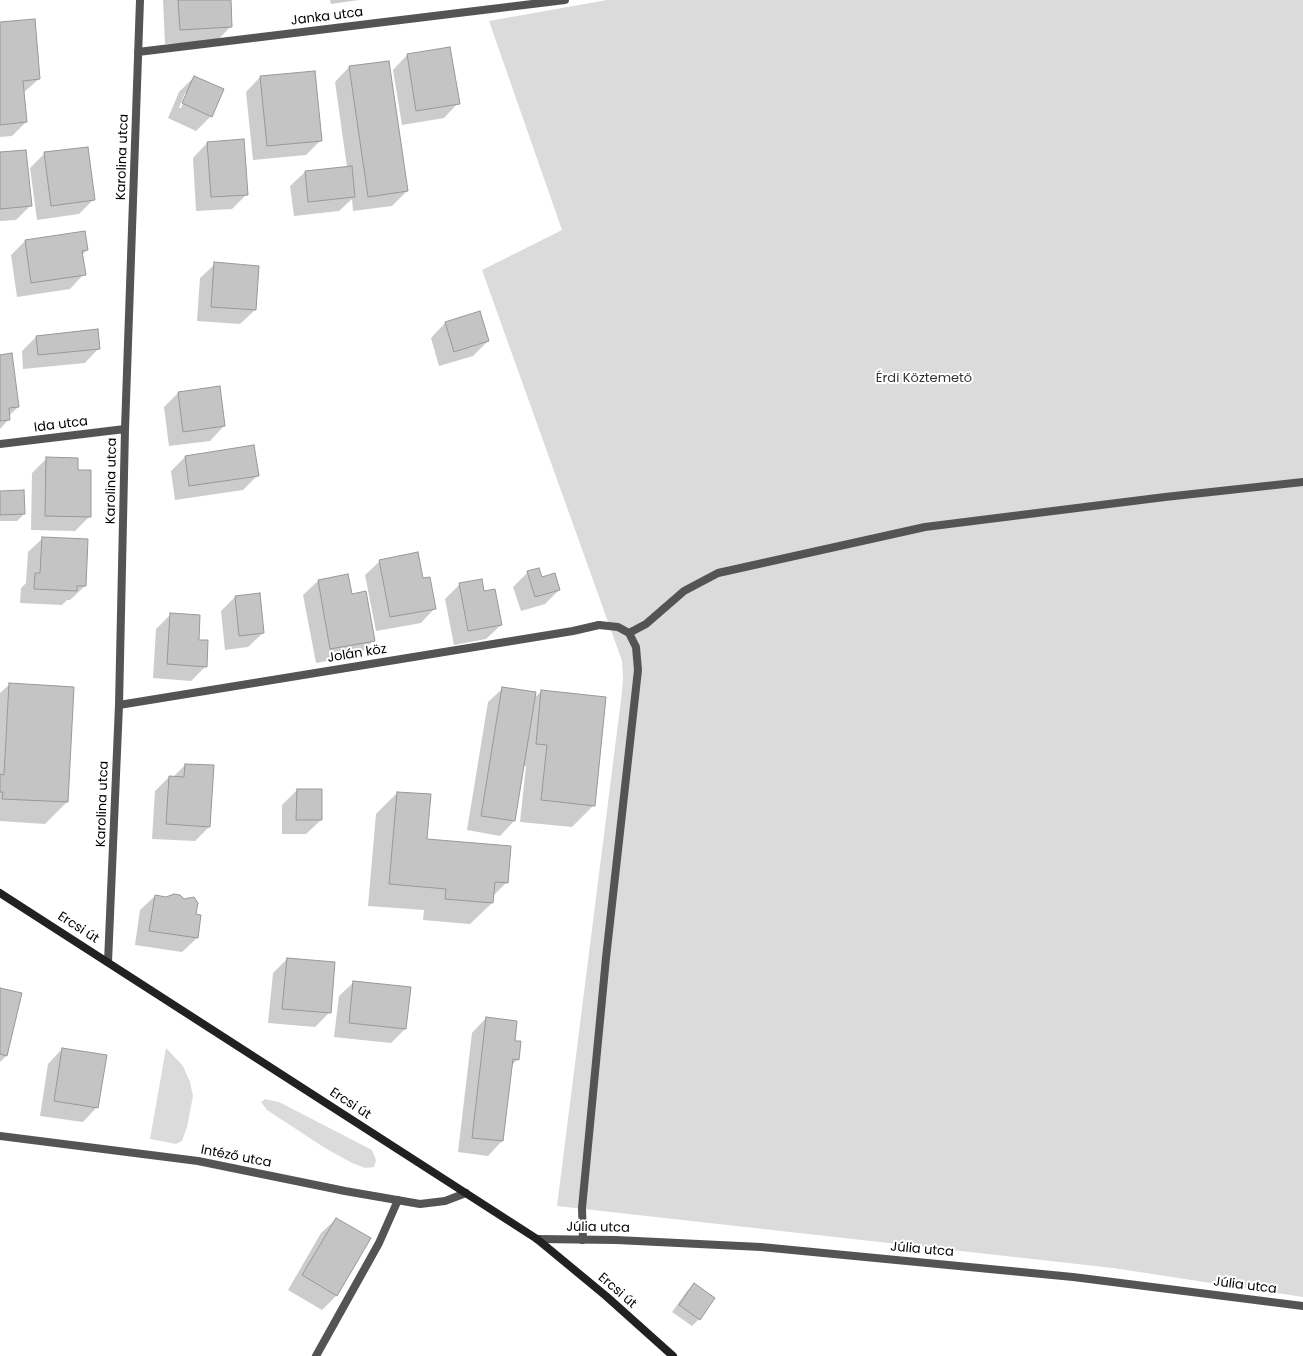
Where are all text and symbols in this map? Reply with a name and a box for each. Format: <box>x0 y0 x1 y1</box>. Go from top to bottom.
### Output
street label: Janka utca <box>290 5 364 29</box>
street label: Karolina utca <box>114 114 132 200</box>
park label: Érdi Köztemető <box>876 371 972 387</box>
street label: Ida utca <box>33 414 89 436</box>
street label: Karolina utca <box>103 438 121 524</box>
street label: Jolán köz <box>326 642 388 666</box>
street label: Karolina utca <box>94 761 112 847</box>
street label: Ercsi út <box>54 909 102 947</box>
street label: Ercsi út <box>326 1085 374 1123</box>
street label: Intéző utca <box>199 1142 273 1172</box>
street label: Júlia utca <box>566 1220 630 1236</box>
street label: Júlia utca <box>890 1239 954 1261</box>
street label: Ercsi út <box>595 1270 639 1312</box>
street label: Júlia utca <box>1212 1274 1278 1298</box>

